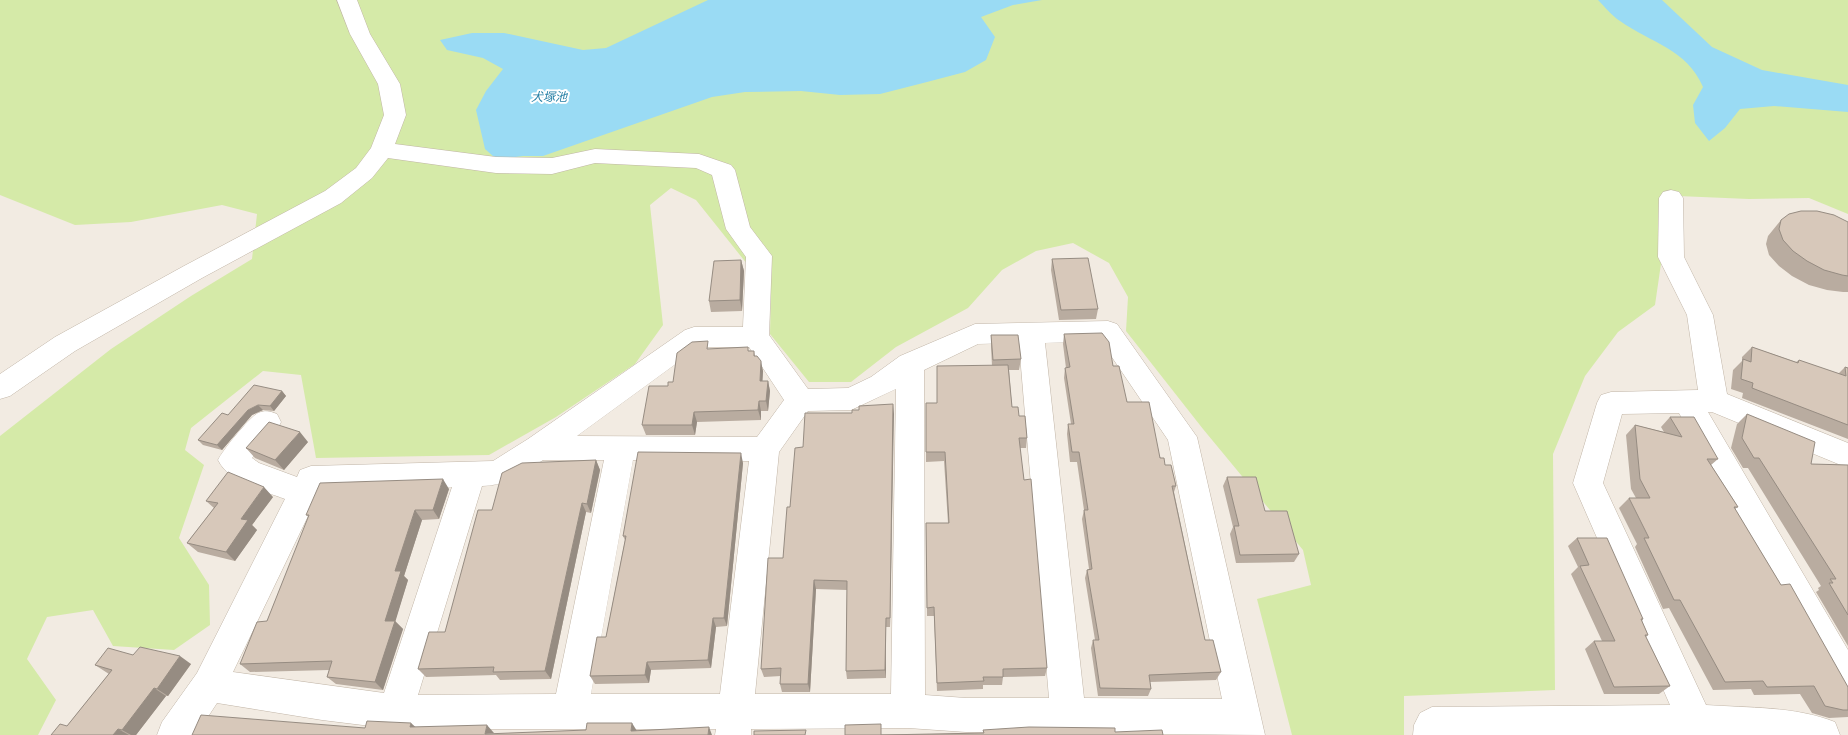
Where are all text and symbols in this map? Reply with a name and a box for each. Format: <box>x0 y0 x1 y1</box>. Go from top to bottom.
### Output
water label: 犬塚池 <box>531 90 568 104</box>

